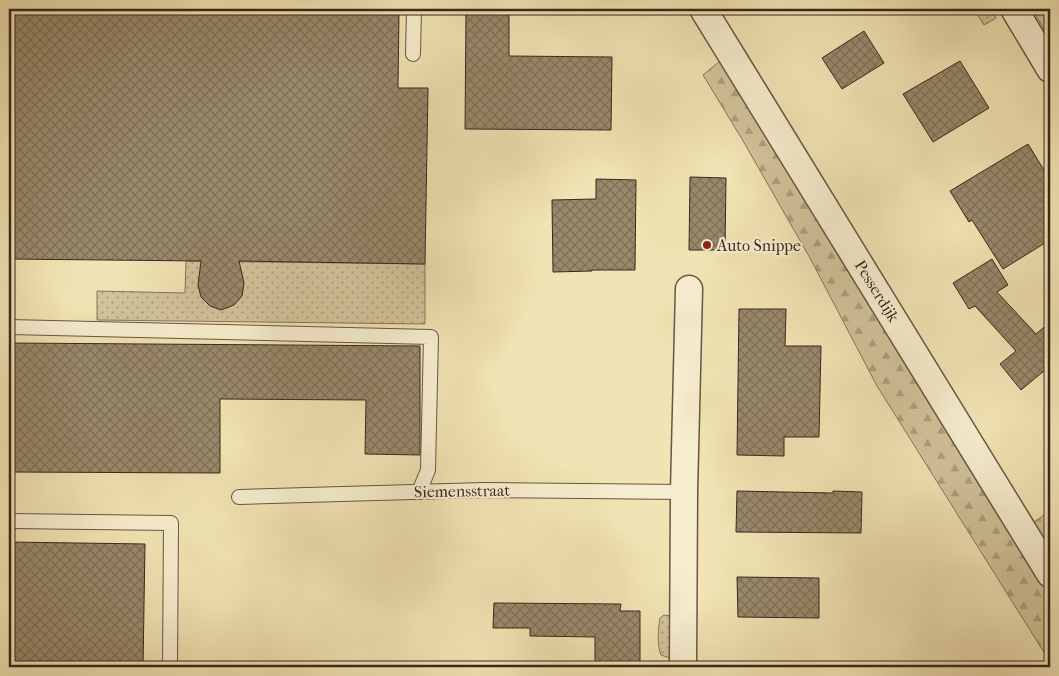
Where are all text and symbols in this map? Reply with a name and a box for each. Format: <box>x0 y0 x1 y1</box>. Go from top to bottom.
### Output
place label: Auto Snippe <box>716 236 801 255</box>
marker: Auto Snippe <box>701 239 713 251</box>
street label: Pesserdijk <box>851 257 904 326</box>
street label: Siemensstraat <box>414 481 510 501</box>

